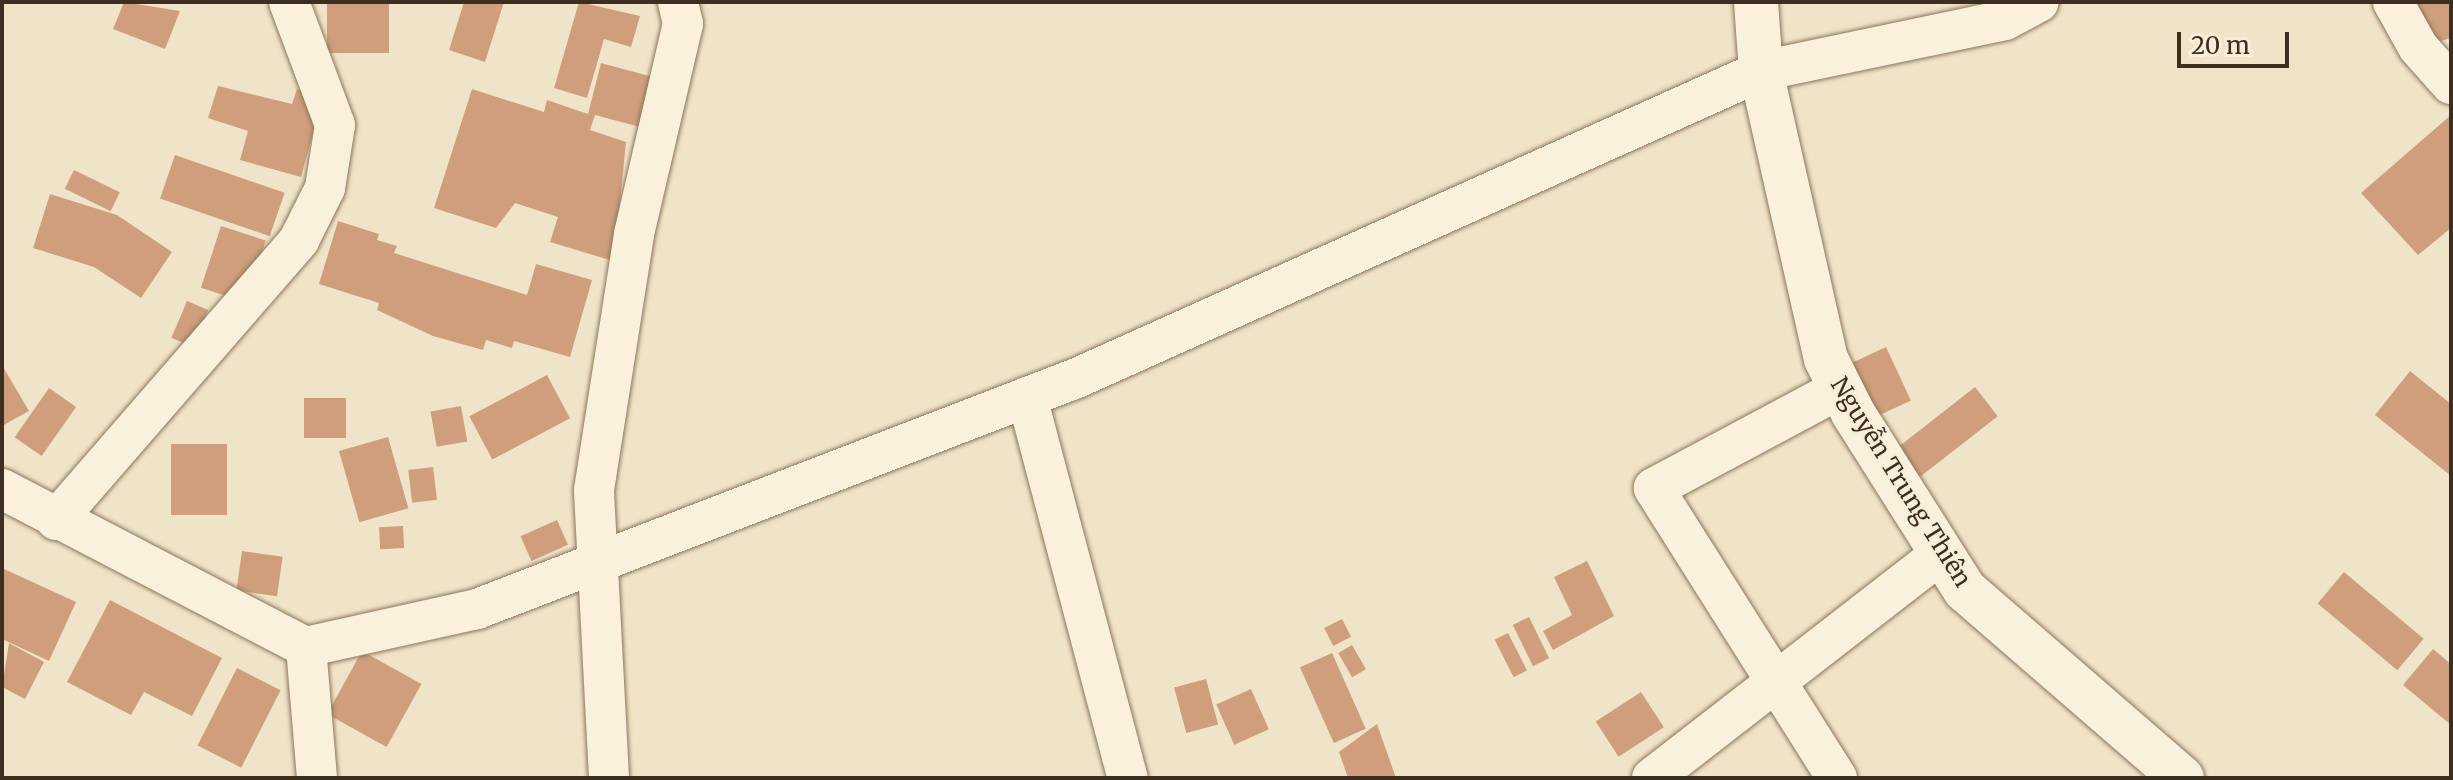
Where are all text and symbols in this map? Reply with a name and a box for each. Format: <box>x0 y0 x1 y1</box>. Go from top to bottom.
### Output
scale bar <box>2181 16 2293 66</box>
text: 20 m <box>2191 30 2250 61</box>
street label: Nguyễn Trung Thiên <box>1825 372 1977 592</box>

